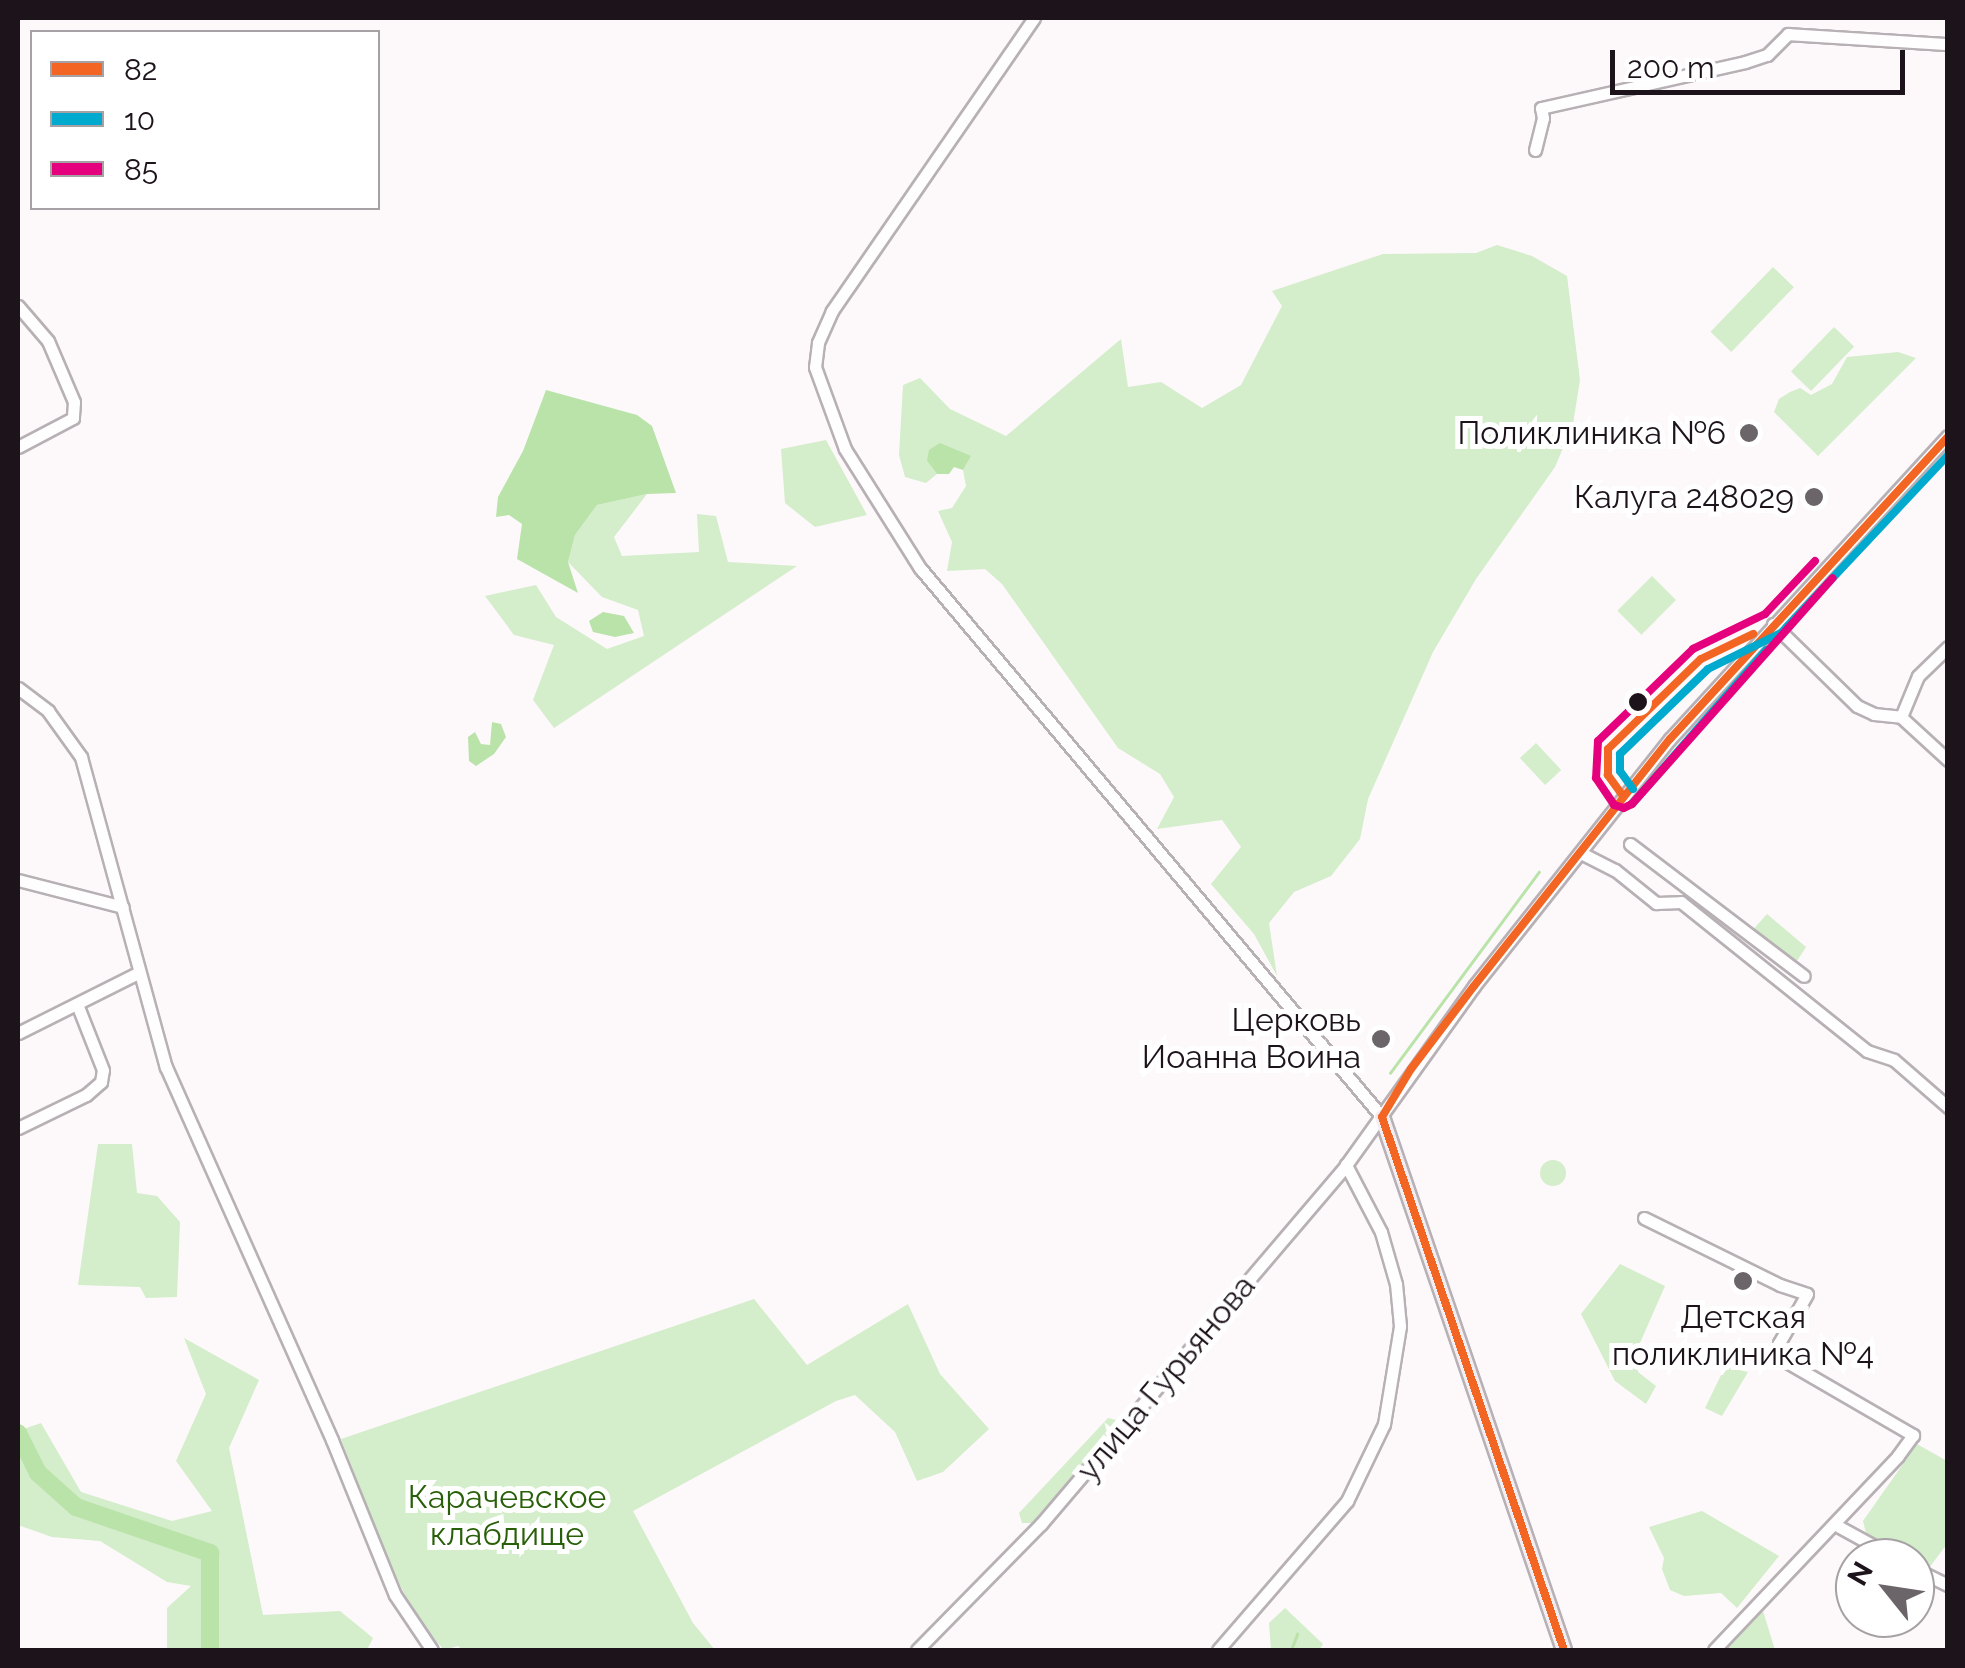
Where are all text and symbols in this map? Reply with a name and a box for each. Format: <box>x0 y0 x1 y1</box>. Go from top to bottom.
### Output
legend <box>30 30 380 210</box>
scale bar <box>1615 30 1910 92</box>
text: 200 m <box>1627 50 1715 85</box>
text: 82 <box>124 52 157 87</box>
text: 10 <box>124 102 155 137</box>
text: 85 <box>124 152 158 187</box>
place label: Поликлиника №6 <box>1457 414 1726 452</box>
marker: Поликлиника №6 <box>1736 420 1762 446</box>
place label: Калуга 248029 <box>1574 478 1794 516</box>
marker: Калуга 248029 <box>1803 486 1825 508</box>
unlabelled marker <box>1628 692 1648 712</box>
place label: Церковь Иоанна Воина <box>1142 1002 1361 1077</box>
marker: Церковь Иоанна Воина <box>1370 1028 1392 1050</box>
street label: улица Гурьянова <box>1069 1267 1263 1489</box>
marker: Детская поликлиника №4 <box>1730 1268 1756 1294</box>
place label: Детская поликлиника №4 <box>1612 1299 1874 1374</box>
park label: Карачевское клабдище <box>408 1479 606 1554</box>
north arrow <box>1835 1538 1935 1638</box>
text: N <box>1841 1556 1880 1591</box>

